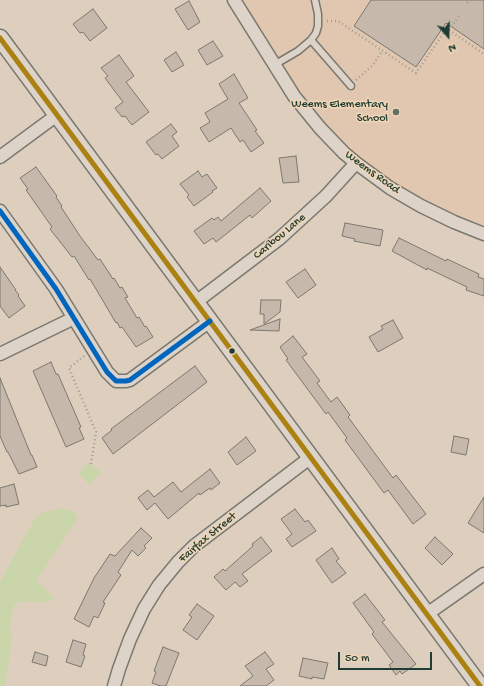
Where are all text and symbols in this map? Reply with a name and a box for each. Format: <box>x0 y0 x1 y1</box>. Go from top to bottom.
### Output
north arrow <box>428 16 468 56</box>
text: N <box>447 40 458 54</box>
place label: Weems Elementary School <box>291 98 388 126</box>
marker: Weems Elementary School <box>391 107 401 117</box>
street label: Weems Road <box>342 148 402 198</box>
street label: Caribou Lane <box>251 211 309 263</box>
unlabelled marker <box>227 346 237 356</box>
street label: Fairfax Street <box>176 510 240 566</box>
scale bar <box>340 644 434 670</box>
text: 50 m <box>345 652 370 666</box>

